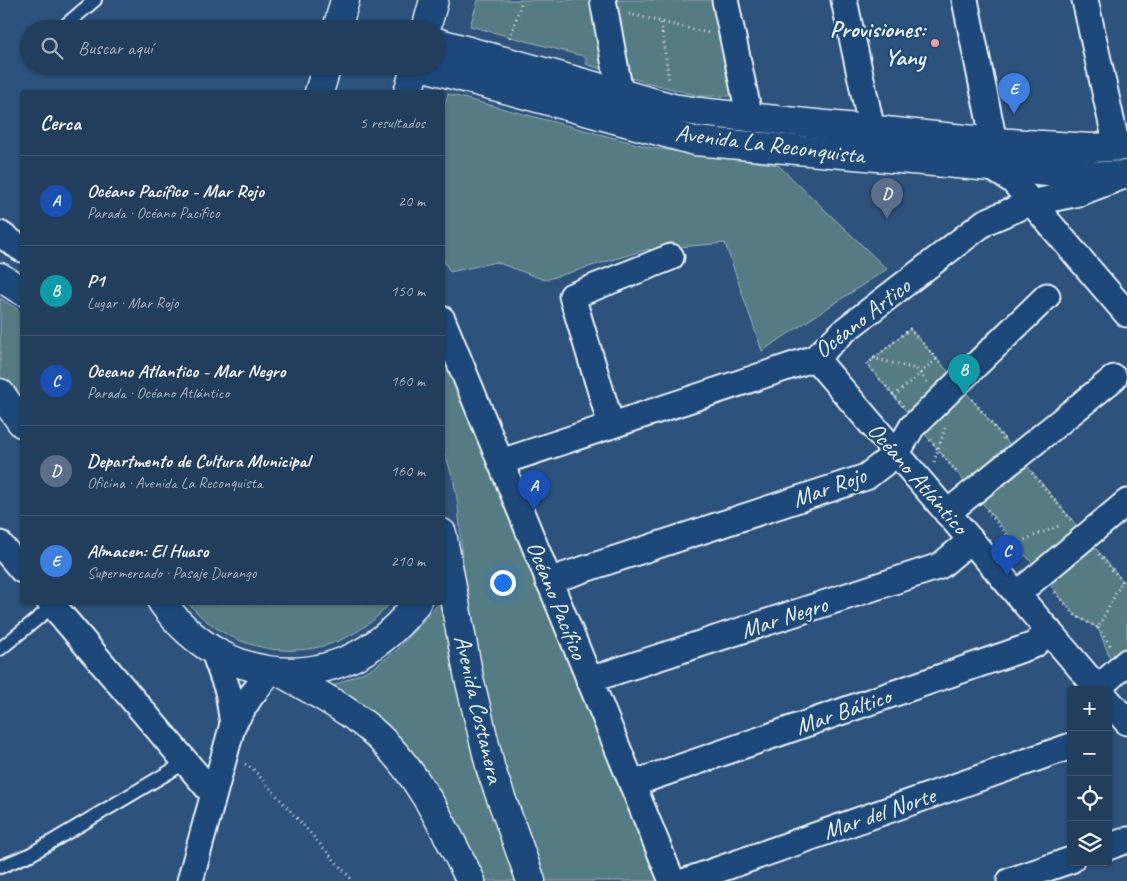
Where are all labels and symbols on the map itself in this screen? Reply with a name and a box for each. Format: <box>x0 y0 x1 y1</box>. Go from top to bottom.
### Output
place label: Provisiones: Yany <box>830 14 927 72</box>
marker: Provisiones: Yany <box>929 37 941 49</box>
pin: E <box>998 73 1030 114</box>
street label: Avenida La Reconquista <box>674 118 868 171</box>
pin: D <box>871 178 903 219</box>
street label: Océano Artico <box>808 270 917 365</box>
pin: B <box>948 354 980 395</box>
street label: Océano Atlántico <box>861 416 977 542</box>
street label: Mar Rojo <box>788 459 871 514</box>
pin: A <box>518 470 550 511</box>
pin: C <box>991 535 1023 576</box>
street label: Océano Pacífico <box>520 537 595 665</box>
your location <box>490 570 516 596</box>
street label: Mar Negro <box>737 588 833 645</box>
street label: Avenida Costanera <box>447 632 511 788</box>
street label: Mar Báltico <box>791 680 897 741</box>
street label: Mar del Norte <box>819 779 941 846</box>

